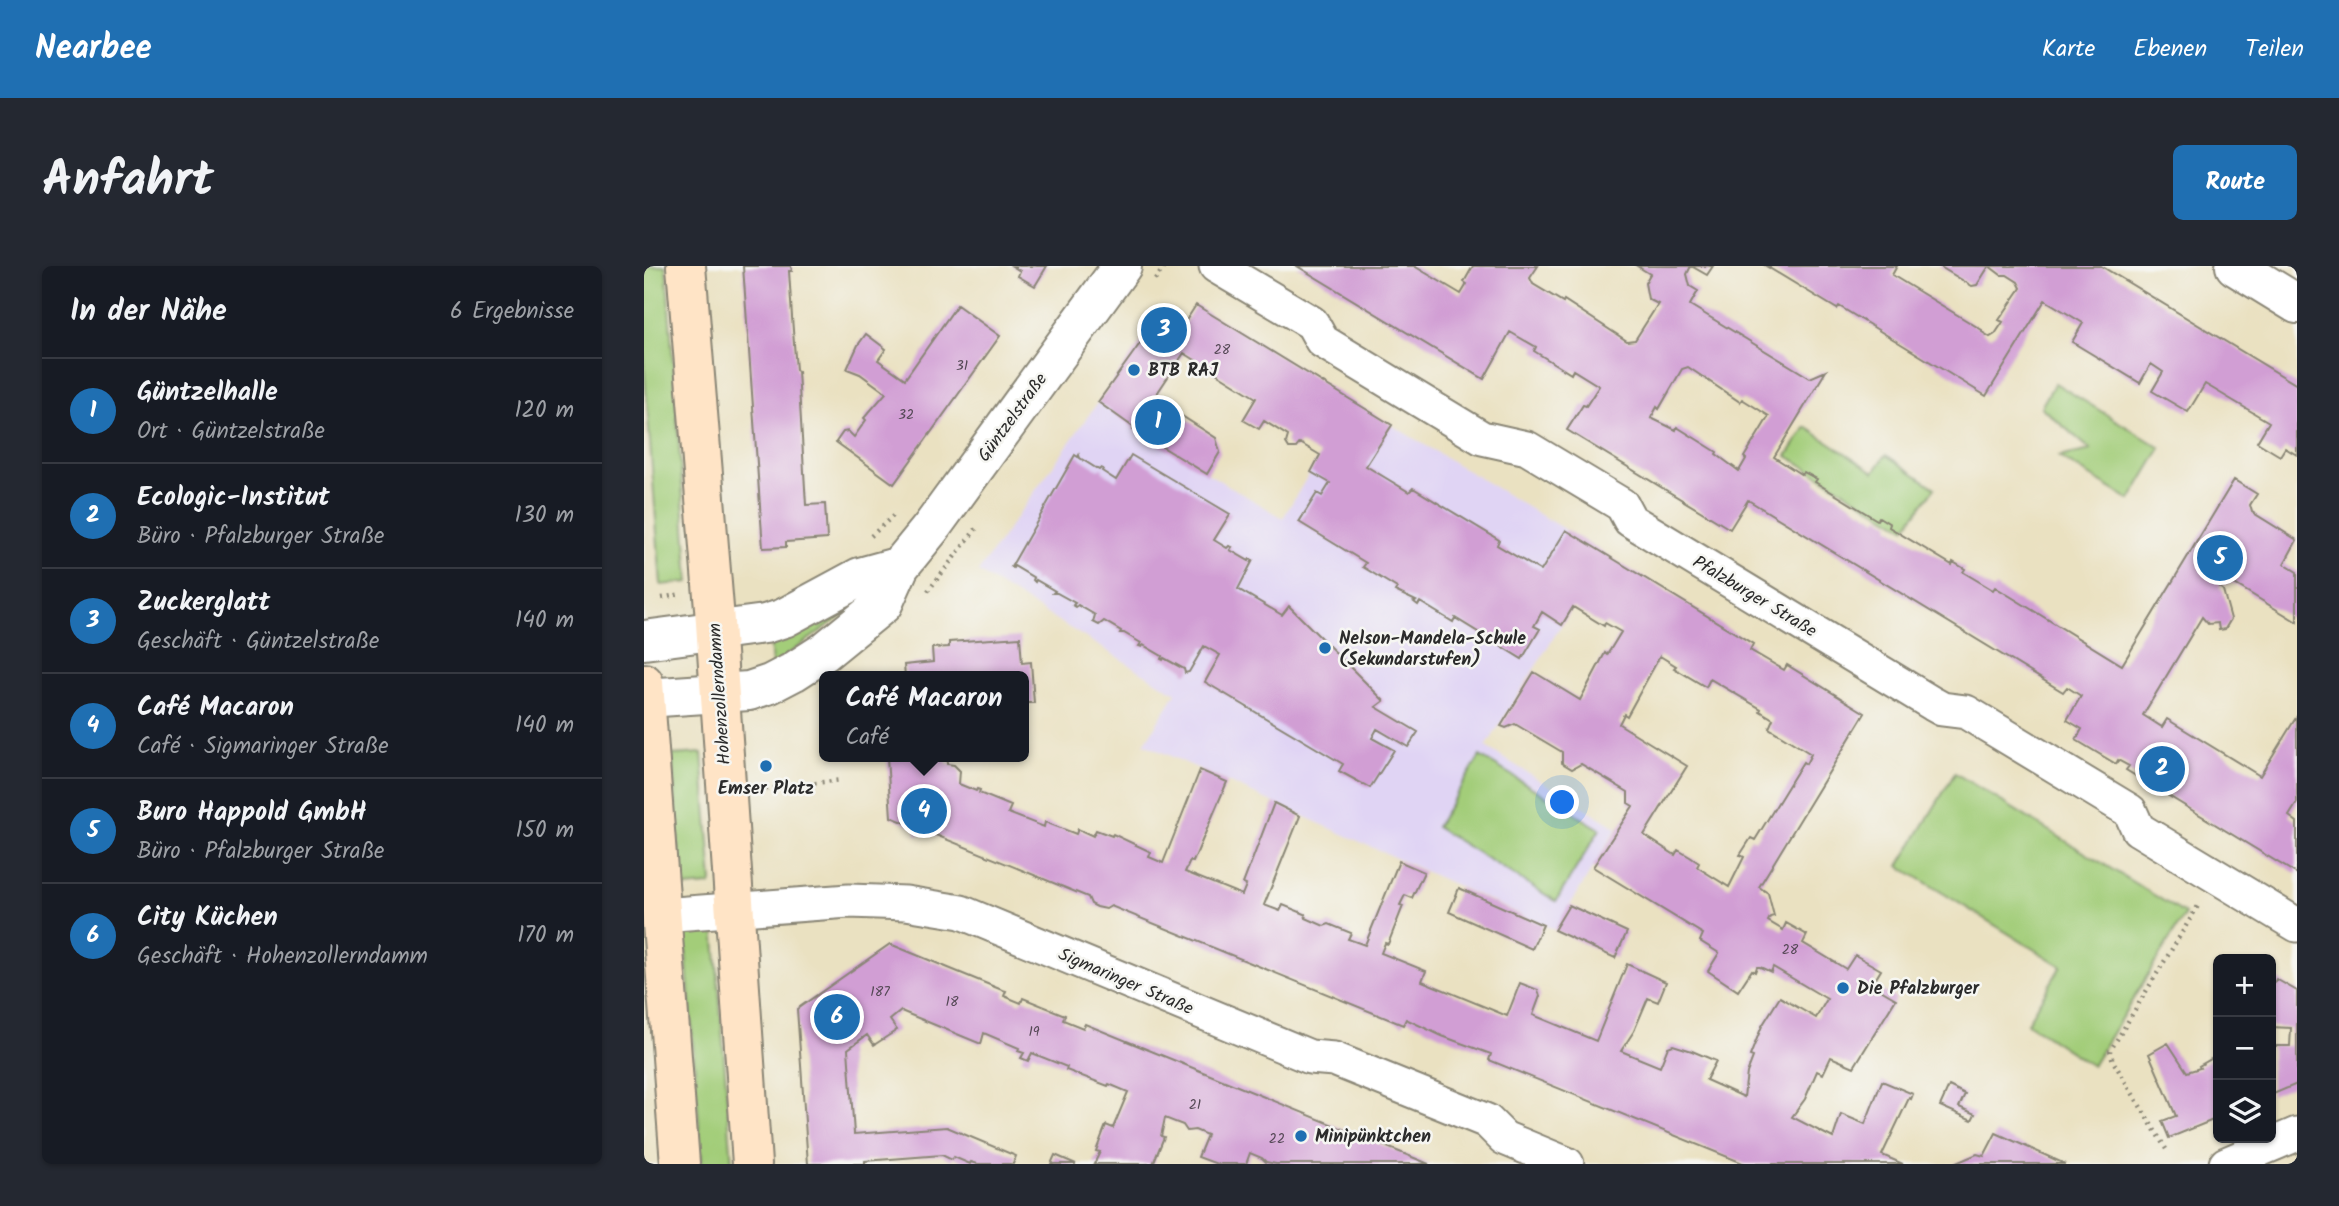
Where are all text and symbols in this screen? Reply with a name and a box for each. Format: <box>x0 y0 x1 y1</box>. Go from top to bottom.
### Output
text: Nearbee <box>35 23 152 76</box>
text: Karte <box>2042 30 2095 69</box>
text: Ebenen <box>2133 30 2207 69</box>
text: Teilen <box>2245 30 2304 69</box>
text: Anfahrt <box>42 143 214 221</box>
button: Route <box>2173 145 2297 220</box>
text: In der Nähe <box>70 288 227 336</box>
text: 6 Ergebnisse <box>450 294 574 330</box>
pin: 3 <box>1141 304 1187 356</box>
house number: 28 <box>1214 339 1231 361</box>
house number: 31 <box>956 355 968 377</box>
place label: BTB RAJ <box>1148 357 1219 386</box>
marker: BTB RAJ <box>1126 362 1142 378</box>
street label: Güntzelstraße <box>971 367 1056 469</box>
text: Güntzelhalle <box>137 372 278 414</box>
text: 1 <box>90 393 96 429</box>
text: 120 m <box>514 393 574 429</box>
pin: 1 <box>1135 396 1181 448</box>
house number: 32 <box>898 404 914 426</box>
text: Ort · Güntzelstraße <box>137 414 325 450</box>
text: Ecologic-Institut <box>137 477 330 519</box>
text: 2 <box>86 498 100 534</box>
text: 130 m <box>515 498 574 534</box>
text: Büro · Pfalzburger Straße <box>137 519 384 555</box>
pin: 5 <box>2197 532 2243 584</box>
street label: Pfalzburger Straße <box>1686 549 1822 646</box>
text: Zuckerglatt <box>137 582 270 624</box>
text: 3 <box>87 603 99 639</box>
text: 140 m <box>515 603 574 639</box>
street label: Hohenzollerndamm <box>701 622 740 766</box>
text: Geschäft · Güntzelstraße <box>137 624 379 660</box>
place label: Nelson-Mandela-Schule (Sekundarstufen) <box>1339 625 1526 675</box>
marker: Nelson-Mandela-Schule (Sekundarstufen) <box>1317 640 1333 656</box>
popup <box>819 671 1029 762</box>
text: Café Macaron <box>846 678 1003 720</box>
text: Café Macaron <box>137 687 294 729</box>
text: 4 <box>87 708 99 744</box>
text: 140 m <box>515 708 574 744</box>
text: Café <box>846 720 889 756</box>
text: Café · Sigmaringer Straße <box>137 729 389 765</box>
pin: 2 <box>2139 743 2185 795</box>
marker: Emser Platz <box>758 758 774 774</box>
place label: Emser Platz <box>718 775 814 804</box>
pin: 4 <box>901 785 947 837</box>
your location <box>1545 785 1579 819</box>
text: Buro Happold GmbH <box>137 792 367 834</box>
text: 5 <box>87 813 99 849</box>
text: 150 m <box>515 813 574 849</box>
text: Büro · Pfalzburger Straße <box>137 834 384 870</box>
text: City Küchen <box>137 897 278 939</box>
text: 6 <box>87 918 99 954</box>
text: 170 m <box>517 918 574 954</box>
text: Geschäft · Hohenzollerndamm <box>137 939 428 975</box>
house number: 28 <box>1782 939 1799 961</box>
street label: Sigmaringer Straße <box>1053 941 1198 1024</box>
map controls <box>2213 954 2276 1143</box>
button: + <box>2213 954 2276 1017</box>
place label: Die Pfalzburger <box>1857 975 1981 1004</box>
marker: Die Pfalzburger <box>1835 980 1851 996</box>
house number: 187 <box>870 981 890 1003</box>
pin: 6 <box>814 991 860 1043</box>
house number: 18 <box>946 991 959 1013</box>
button: − <box>2213 1017 2276 1080</box>
house number: 19 <box>1028 1021 1040 1043</box>
button: layers <box>2213 1080 2276 1143</box>
house number: 21 <box>1189 1094 1201 1116</box>
place label: Minipünktchen <box>1315 1123 1431 1152</box>
house number: 22 <box>1269 1128 1285 1150</box>
marker: Minipünktchen <box>1293 1128 1309 1144</box>

